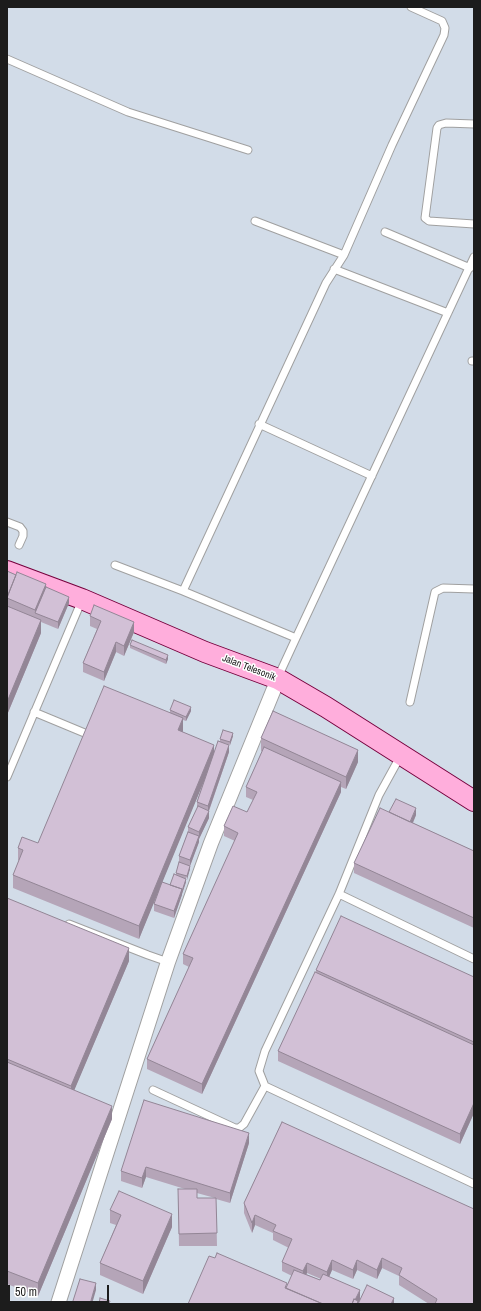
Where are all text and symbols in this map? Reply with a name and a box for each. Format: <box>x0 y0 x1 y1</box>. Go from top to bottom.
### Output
street label: Jalan Telesonik <box>220 652 278 684</box>
scale bar <box>10 1277 111 1303</box>
text: 50 m <box>15 1284 37 1300</box>

